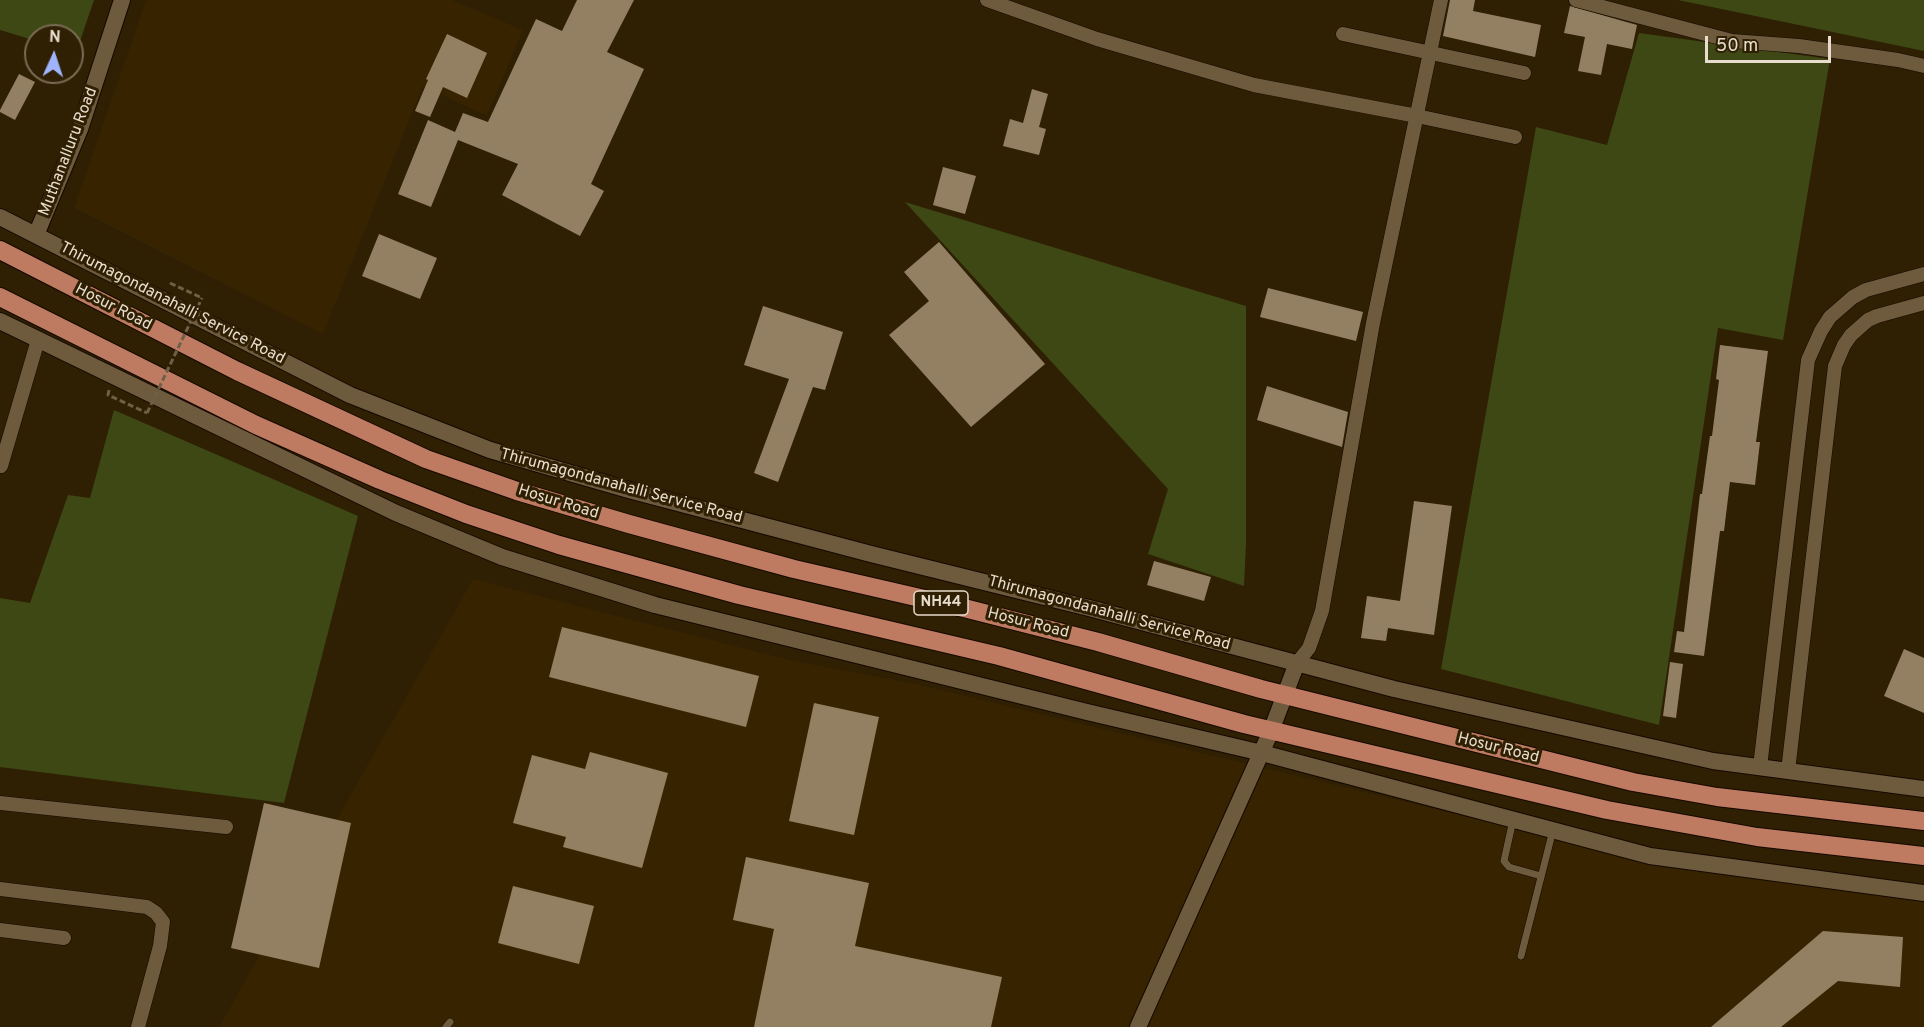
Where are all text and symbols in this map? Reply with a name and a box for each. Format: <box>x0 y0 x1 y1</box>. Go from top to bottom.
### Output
north arrow <box>24 24 84 84</box>
scale bar <box>1708 24 1834 62</box>
text: N <box>49 28 61 48</box>
text: 50 m <box>1716 35 1758 58</box>
street label: Muthanalluru Road <box>36 85 102 219</box>
street label: Thirumagondanahalli Service Road <box>56 239 288 369</box>
street label: Hosur Road <box>71 280 155 336</box>
street label: Thirumagondanahalli Service Road <box>498 445 744 529</box>
street label: Hosur Road <box>515 482 601 524</box>
street label: Thirumagondanahalli Service Road <box>986 572 1232 656</box>
road number: NH44 <box>914 591 968 615</box>
street label: Hosur Road <box>985 605 1071 643</box>
street label: Hosur Road <box>1455 730 1541 768</box>

